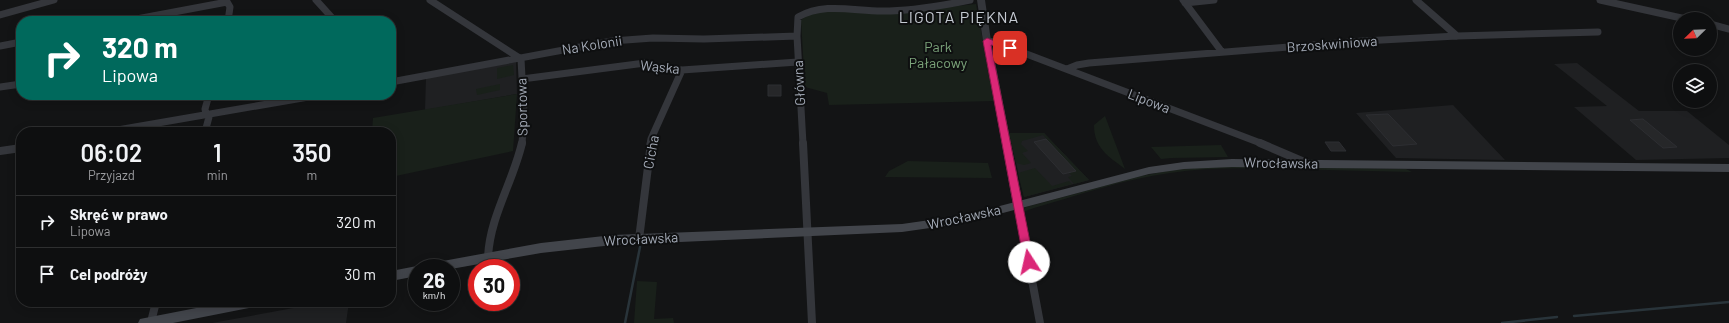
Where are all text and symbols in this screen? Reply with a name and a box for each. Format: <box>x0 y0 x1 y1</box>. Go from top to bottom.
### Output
district label: LIGOTA PIĘKNA <box>899 7 1019 26</box>
north arrow <box>1673 12 1717 56</box>
map controls <box>1673 12 1717 108</box>
text: 320 m <box>102 30 178 64</box>
street label: Na Kolonii <box>560 31 623 58</box>
pin <box>993 31 1027 65</box>
icon: right <box>36 32 88 84</box>
street label: Brzoskwiniowa <box>1286 32 1378 55</box>
icon: arrive <box>999 37 1021 59</box>
park label: Park Pałacowy <box>909 38 968 71</box>
street label: Wąska <box>639 56 681 77</box>
street label: Główna <box>789 60 808 106</box>
text: Lipowa <box>102 64 158 86</box>
button: layers <box>1673 64 1717 108</box>
street label: Sportowa <box>512 78 531 136</box>
street label: Lipowa <box>1126 85 1173 116</box>
street label: Cicha <box>639 134 662 170</box>
text: 06:02 <box>81 138 142 167</box>
text: 1 <box>213 138 222 167</box>
text: 350 <box>292 138 331 167</box>
street label: Wrocławska <box>1244 153 1318 172</box>
text: Przyjazd <box>88 167 135 183</box>
text: min <box>207 167 228 183</box>
text: m <box>307 167 317 183</box>
street label: Wrocławska <box>926 200 1002 233</box>
text: Skręć w prawo <box>70 205 168 223</box>
icon: right <box>36 211 58 233</box>
text: 320 m <box>336 213 376 231</box>
text: Lipowa <box>70 223 110 239</box>
street label: Wrocławska <box>603 228 679 249</box>
position arrow <box>1008 241 1050 283</box>
speed limit sign: 30 <box>468 259 520 311</box>
icon: arrive <box>36 263 58 285</box>
text: Cel podróży <box>70 265 148 283</box>
text: 30 m <box>344 265 376 283</box>
text: 26 <box>423 268 445 292</box>
text: km/h <box>423 289 445 301</box>

